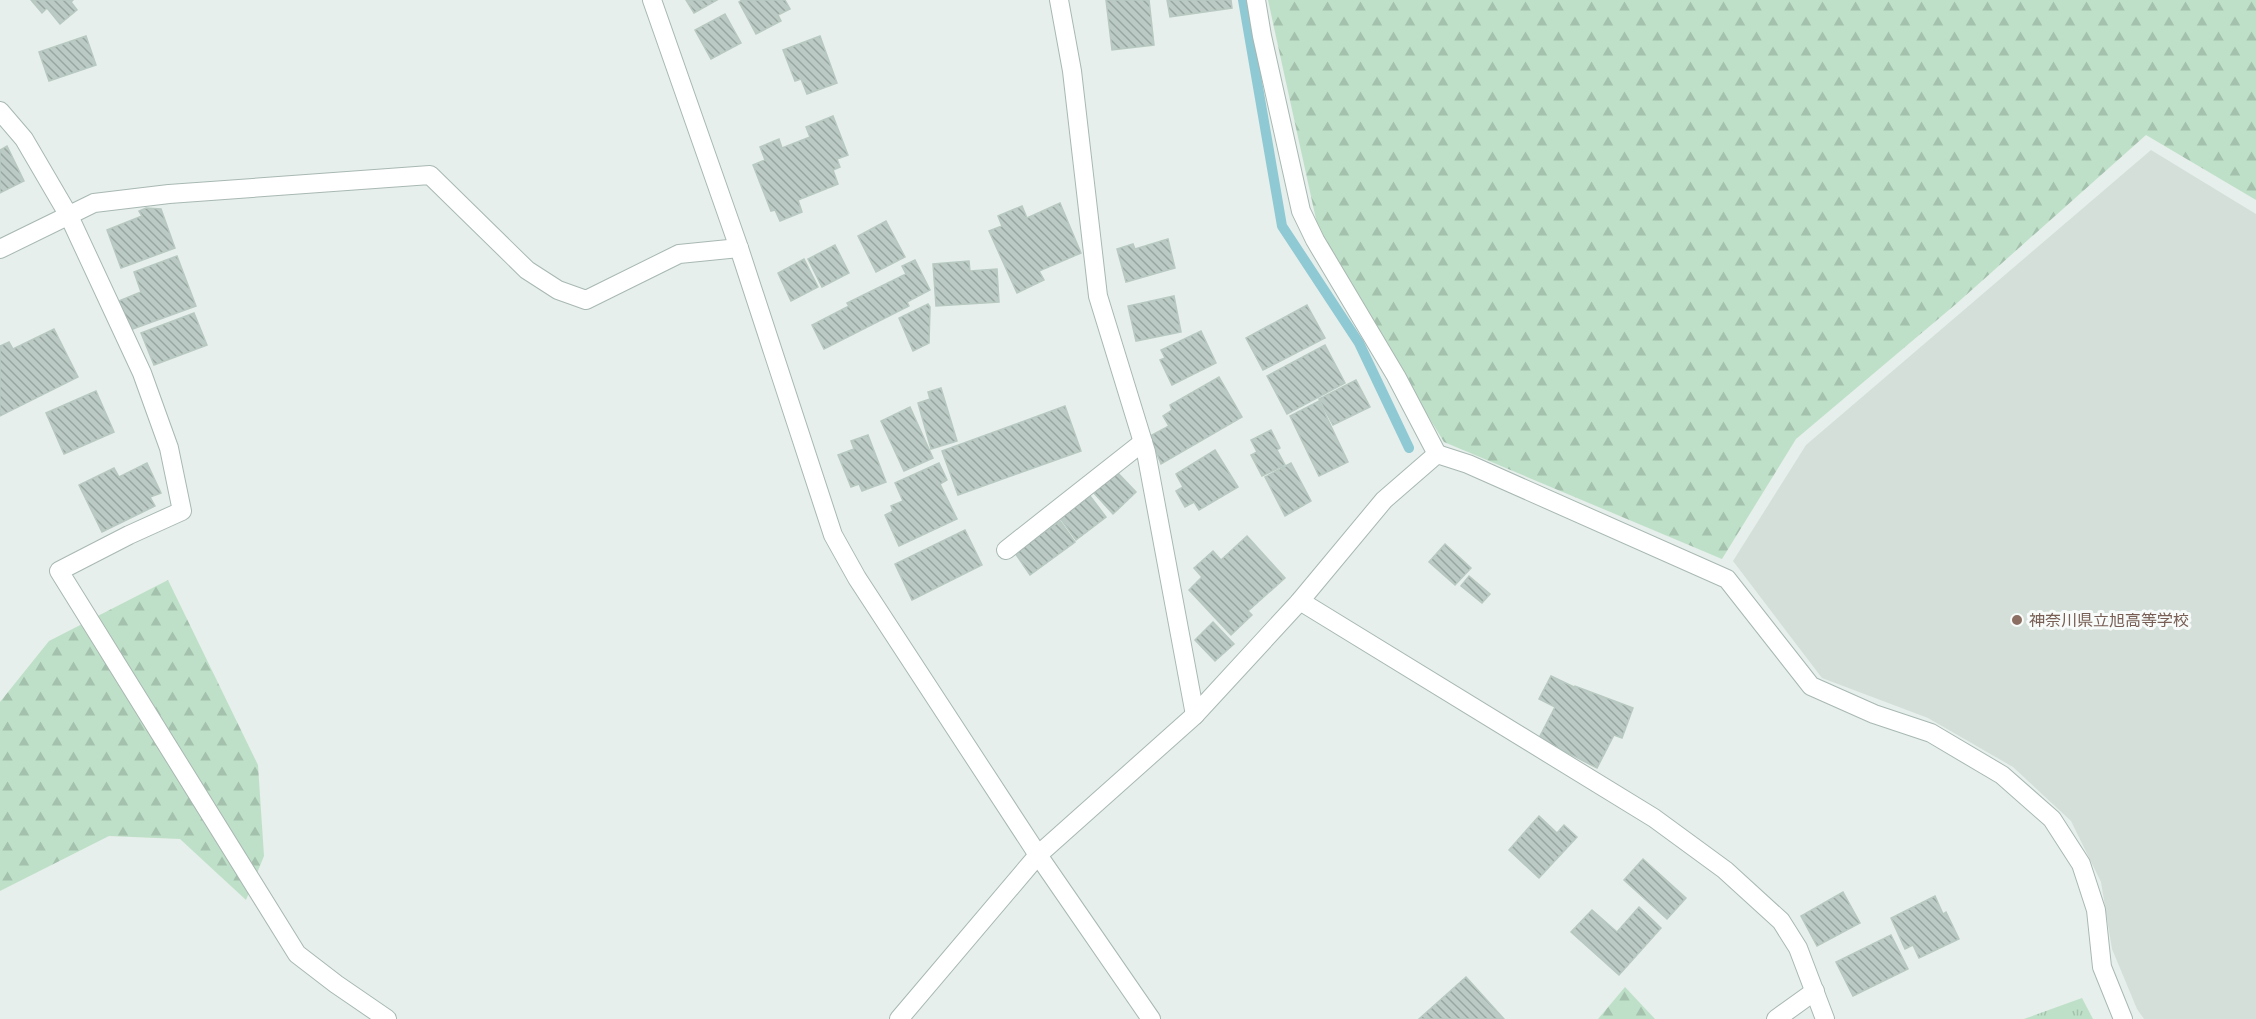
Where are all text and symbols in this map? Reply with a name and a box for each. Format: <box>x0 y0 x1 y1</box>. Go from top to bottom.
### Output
place label: 神奈川県立旭高等学校 <box>2029 611 2189 630</box>
marker: 神奈川県立旭高等学校 <box>2010 613 2024 627</box>

